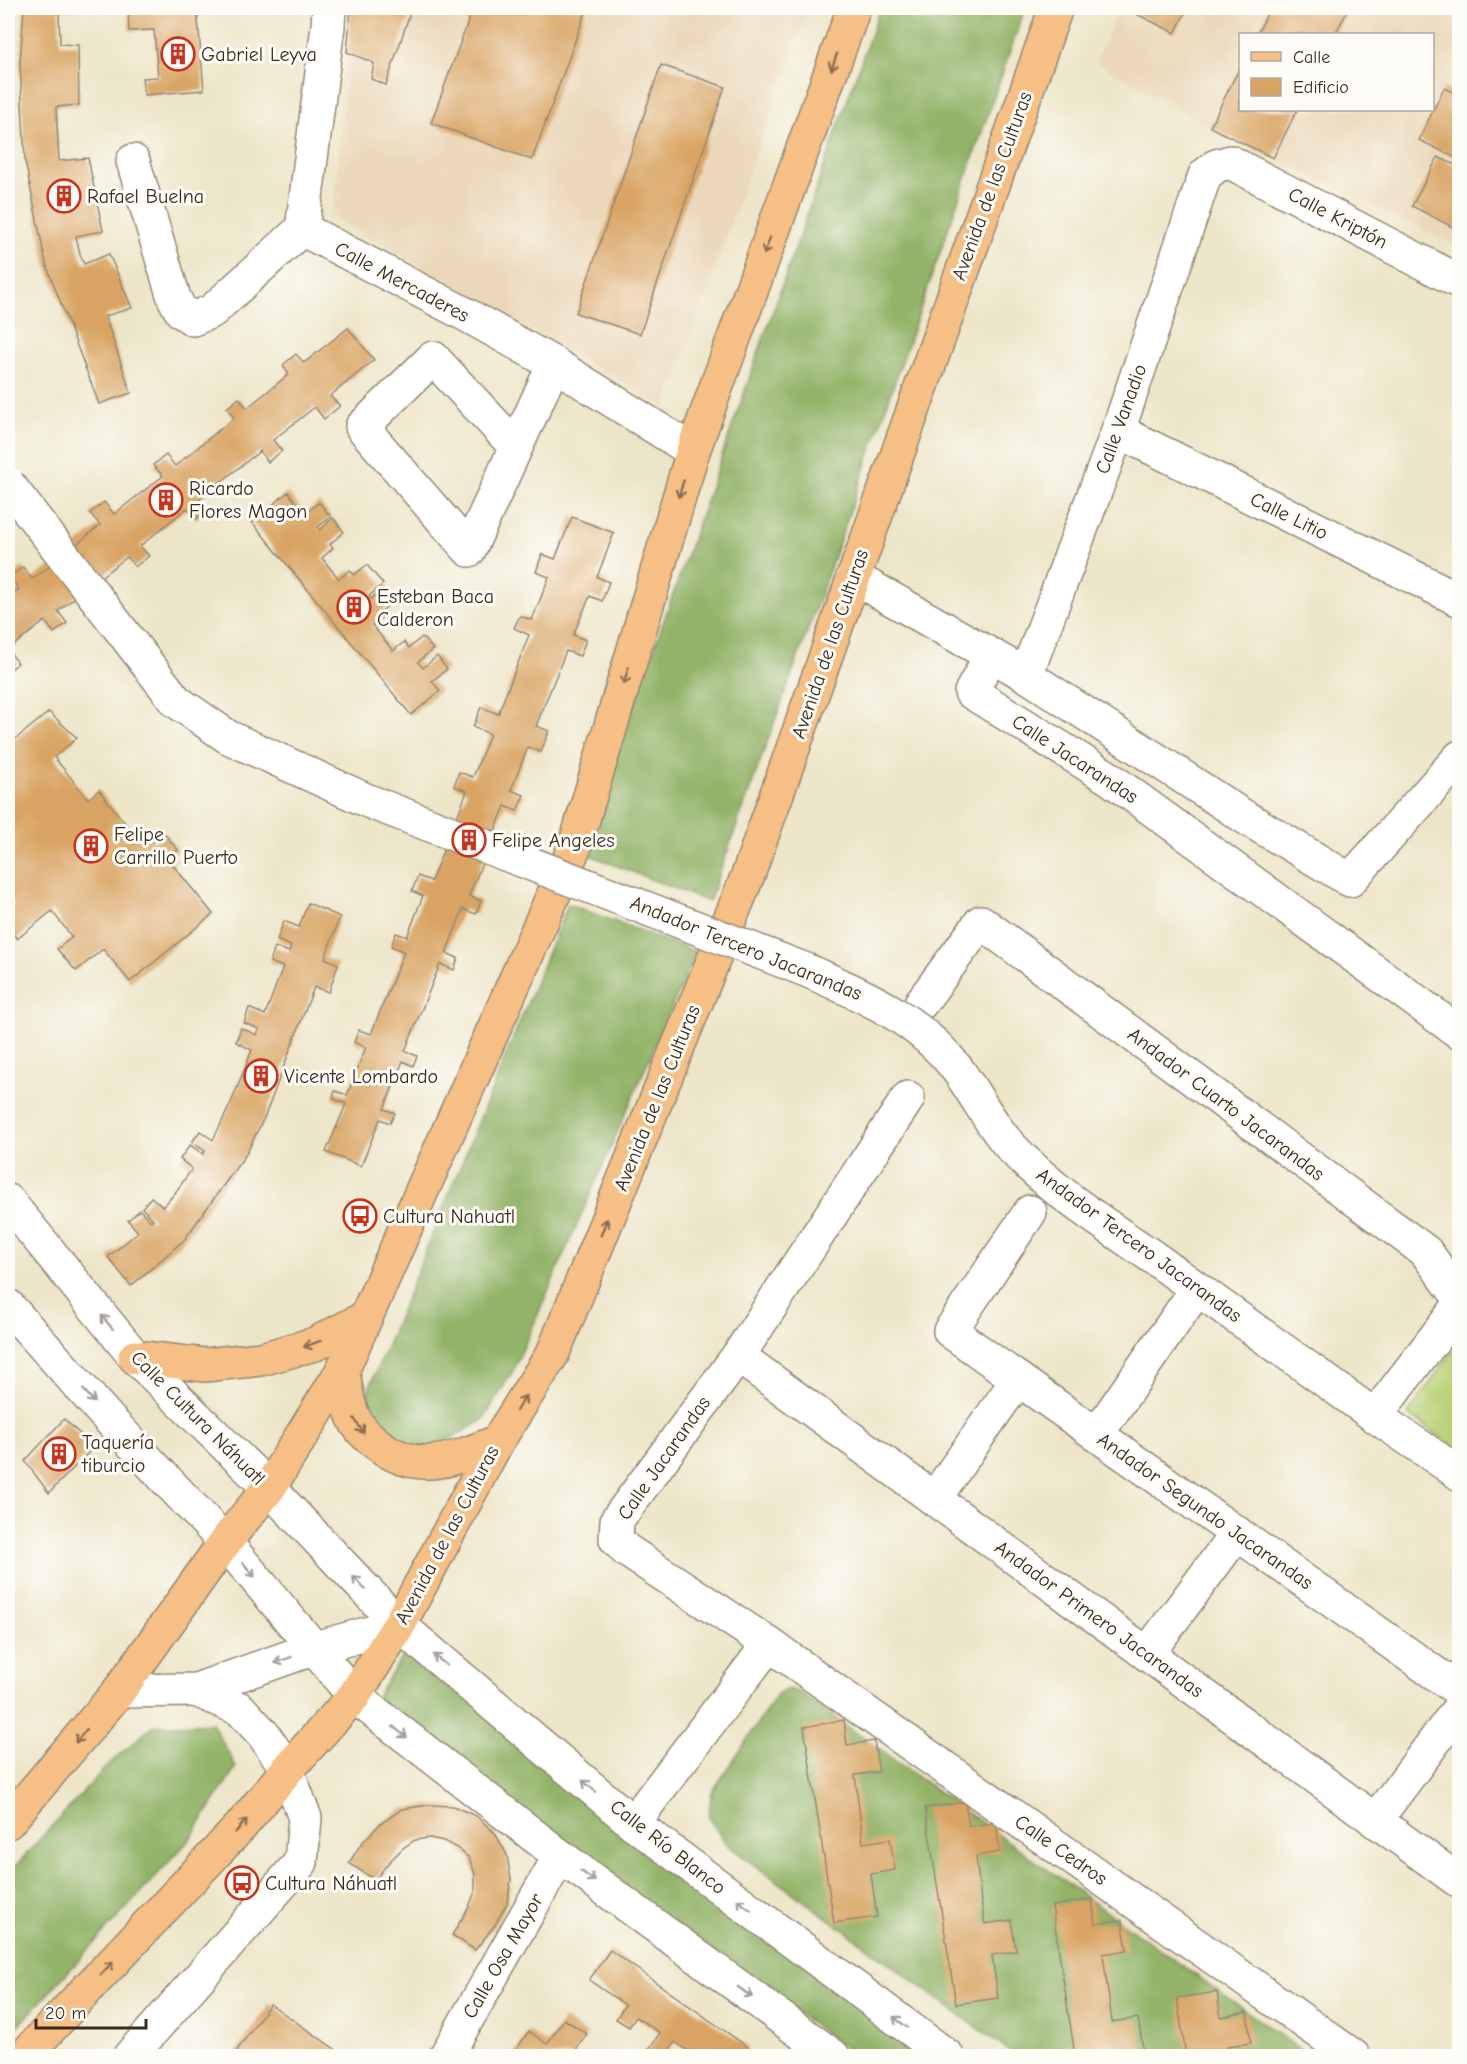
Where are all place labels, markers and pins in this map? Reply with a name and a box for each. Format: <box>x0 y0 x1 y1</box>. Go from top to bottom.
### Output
building icon: Gabriel Leyva <box>160 36 196 72</box>
place label: Gabriel Leyva <box>201 43 317 66</box>
building icon: Rafael Buelna <box>46 178 82 214</box>
place label: Rafael Buelna <box>87 185 204 208</box>
place label: Ricardo Flores Magon <box>189 477 307 523</box>
building icon: Ricardo Flores Magon <box>148 482 184 518</box>
place label: Esteban Baca Calderon <box>377 585 494 631</box>
building icon: Esteban Baca Calderon <box>336 589 372 625</box>
building icon: Felipe Angeles <box>451 822 487 858</box>
place label: Felipe Carrillo Puerto <box>114 823 238 869</box>
building icon: Felipe Carrillo Puerto <box>73 828 109 864</box>
place label: Felipe Angeles <box>492 829 615 852</box>
building icon: Vicente Lombardo <box>243 1058 279 1094</box>
place label: Vicente Lombardo <box>284 1065 438 1088</box>
bus stop icon: Cultura Nahuatl <box>342 1198 378 1234</box>
place label: Cultura Nahuatl <box>383 1205 515 1228</box>
place label: Taquería tiburcio <box>81 1431 154 1477</box>
building icon: Taquería tiburcio <box>41 1436 77 1472</box>
bus stop icon: Cultura Náhuatl <box>224 1865 260 1901</box>
place label: Cultura Náhuatl <box>265 1872 397 1895</box>

